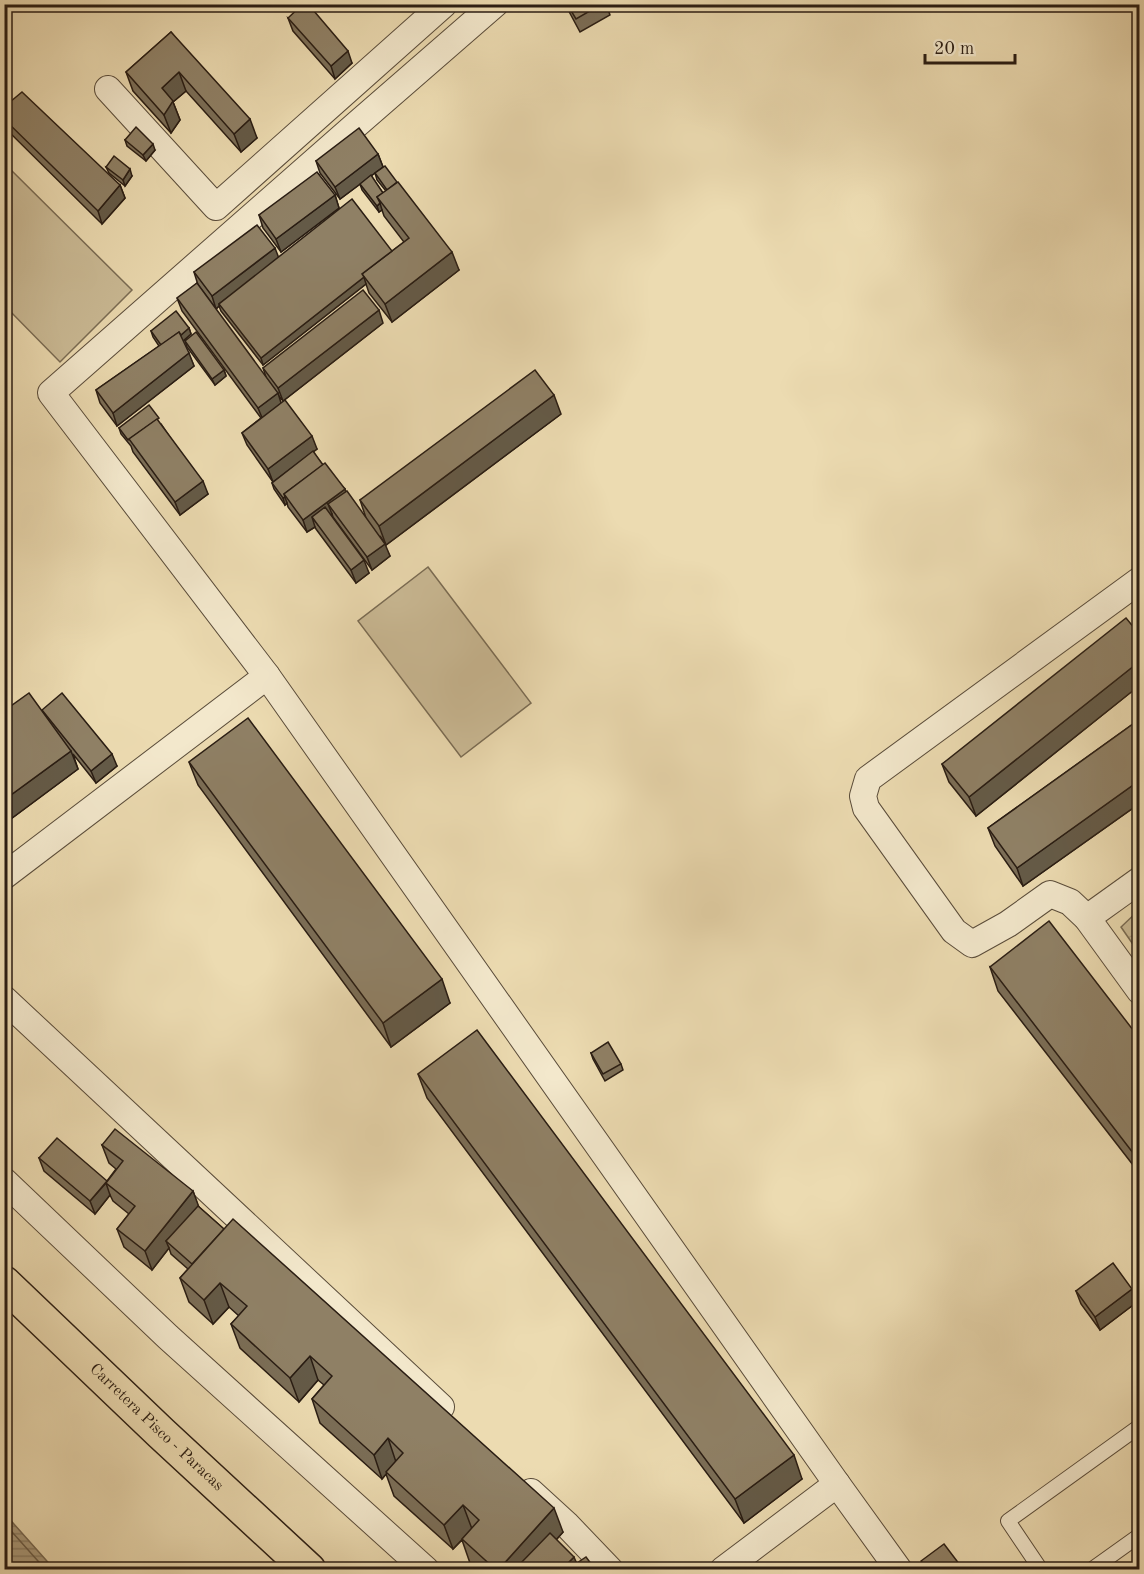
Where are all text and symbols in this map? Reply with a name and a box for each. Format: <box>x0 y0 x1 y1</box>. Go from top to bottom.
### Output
scale bar <box>925 27 1015 65</box>
text: 20 m <box>934 40 974 58</box>
street label: Carretera Pisco - Paracas <box>86 1361 226 1494</box>

